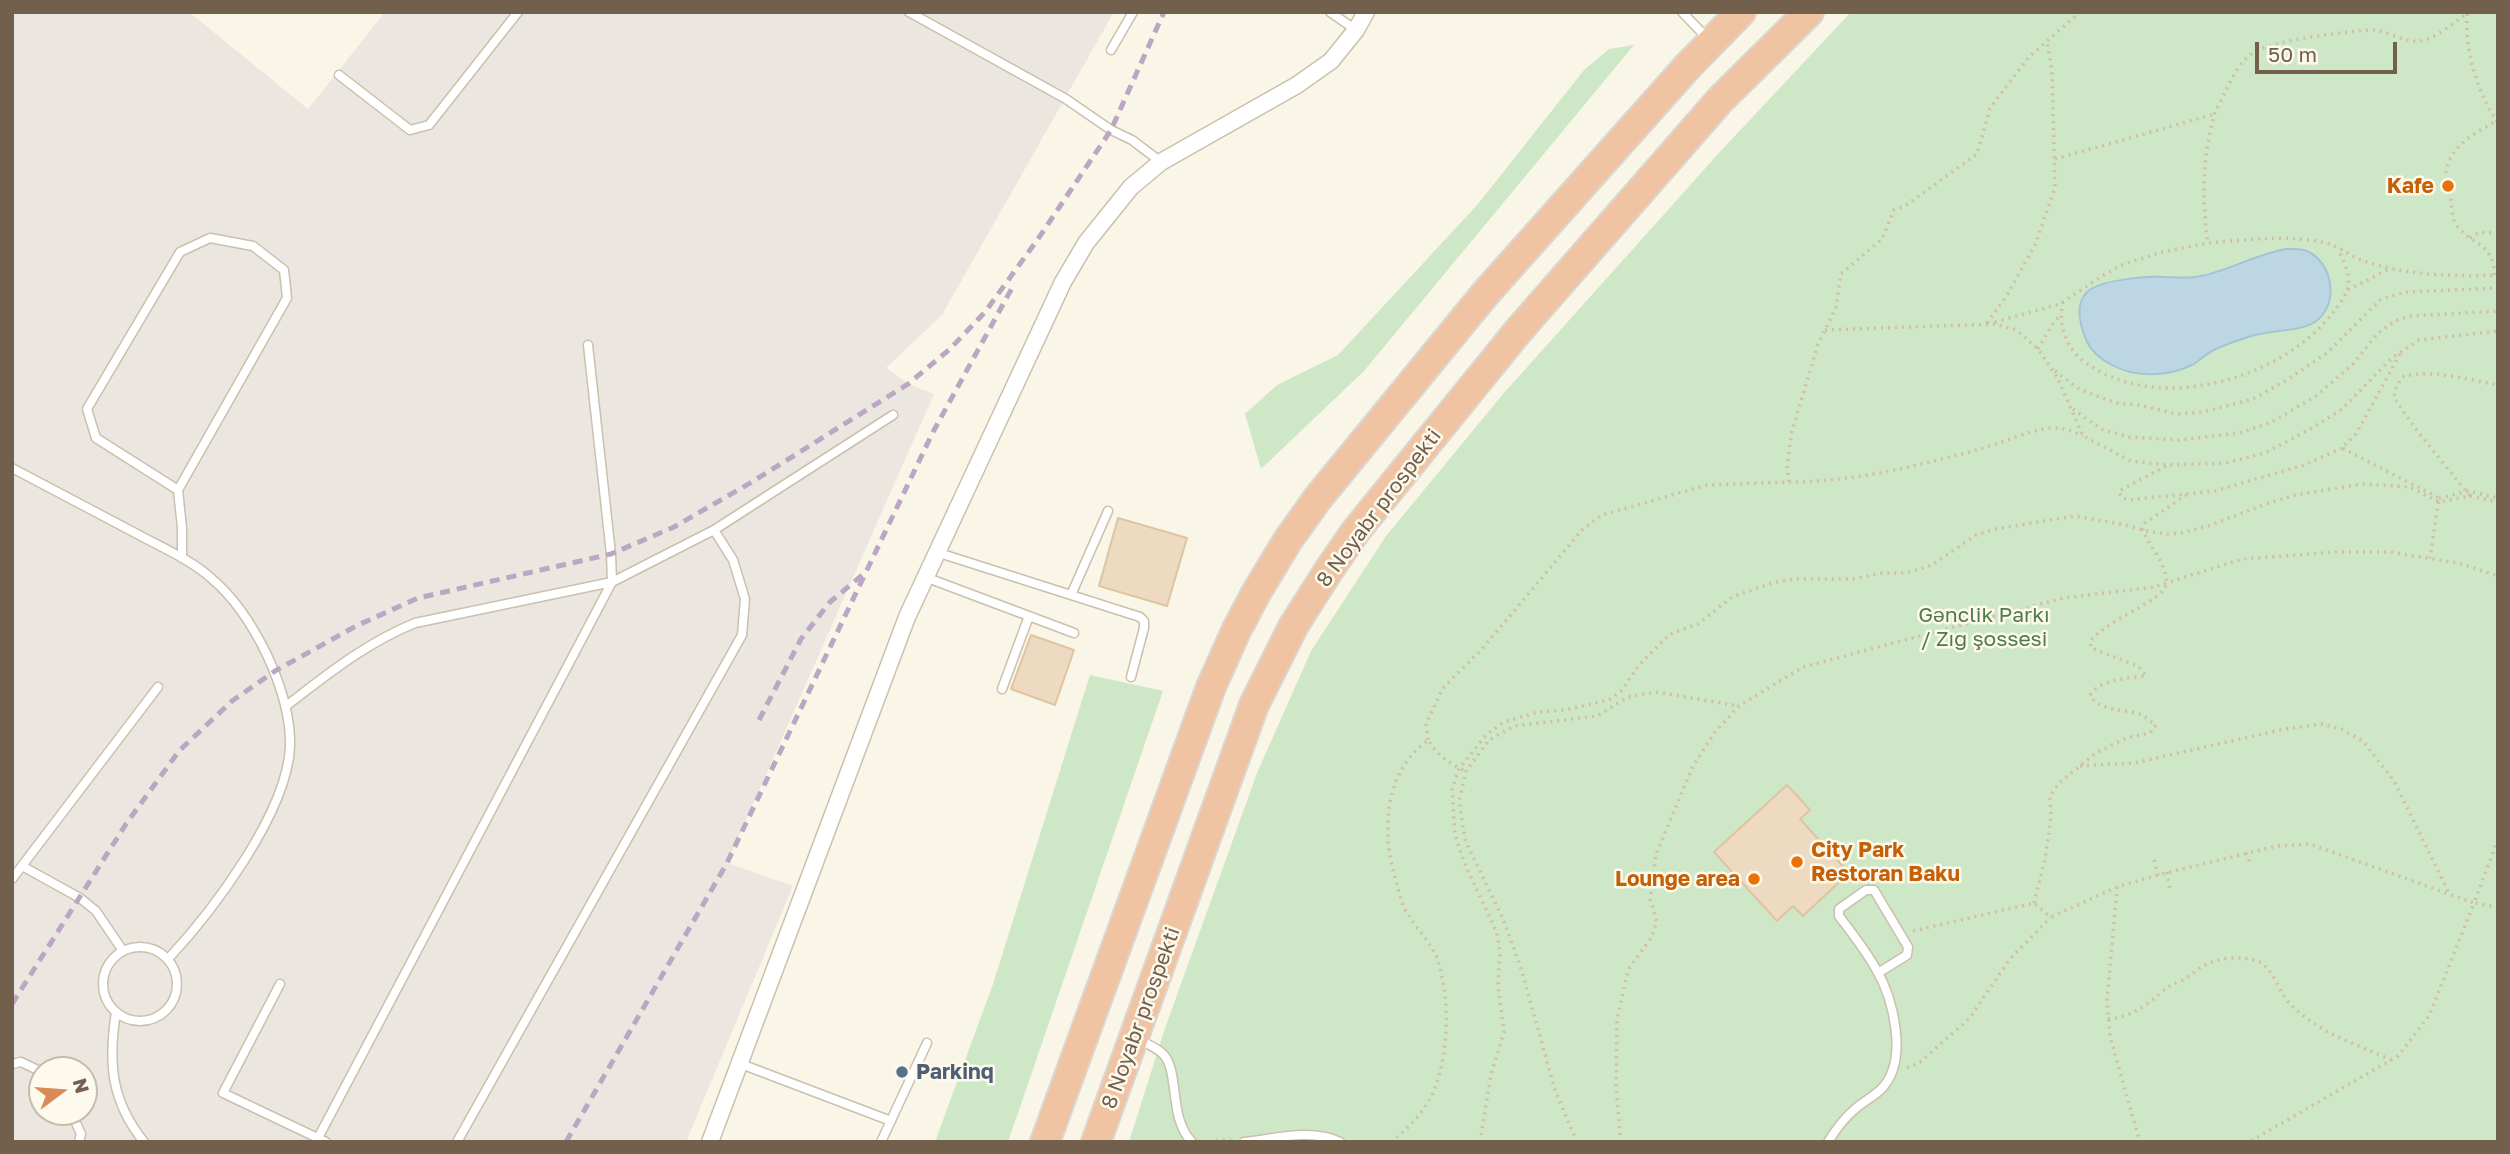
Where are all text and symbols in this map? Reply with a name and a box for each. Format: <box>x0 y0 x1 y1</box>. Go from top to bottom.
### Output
scale bar <box>2258 28 2400 72</box>
text: 50 m <box>2268 41 2317 67</box>
place label: Kafe <box>2387 173 2434 199</box>
marker: Kafe <box>2440 178 2456 194</box>
street label: 8 Noyabr prospekti <box>1311 424 1447 592</box>
park label: Gənclik Parkı / Zığ şossesi <box>1918 602 2050 652</box>
place label: City Park Restoran Baku <box>1811 837 1960 887</box>
marker: City Park Restoran Baku <box>1789 854 1805 870</box>
place label: Lounge area <box>1615 866 1740 892</box>
marker: Lounge area <box>1746 871 1762 887</box>
street label: 8 Noyabr prospekti <box>1096 924 1186 1112</box>
north arrow <box>28 1056 98 1126</box>
place label: Parkinq <box>916 1059 994 1085</box>
marker: Parkinq <box>894 1064 910 1080</box>
text: N <box>69 1076 95 1096</box>

